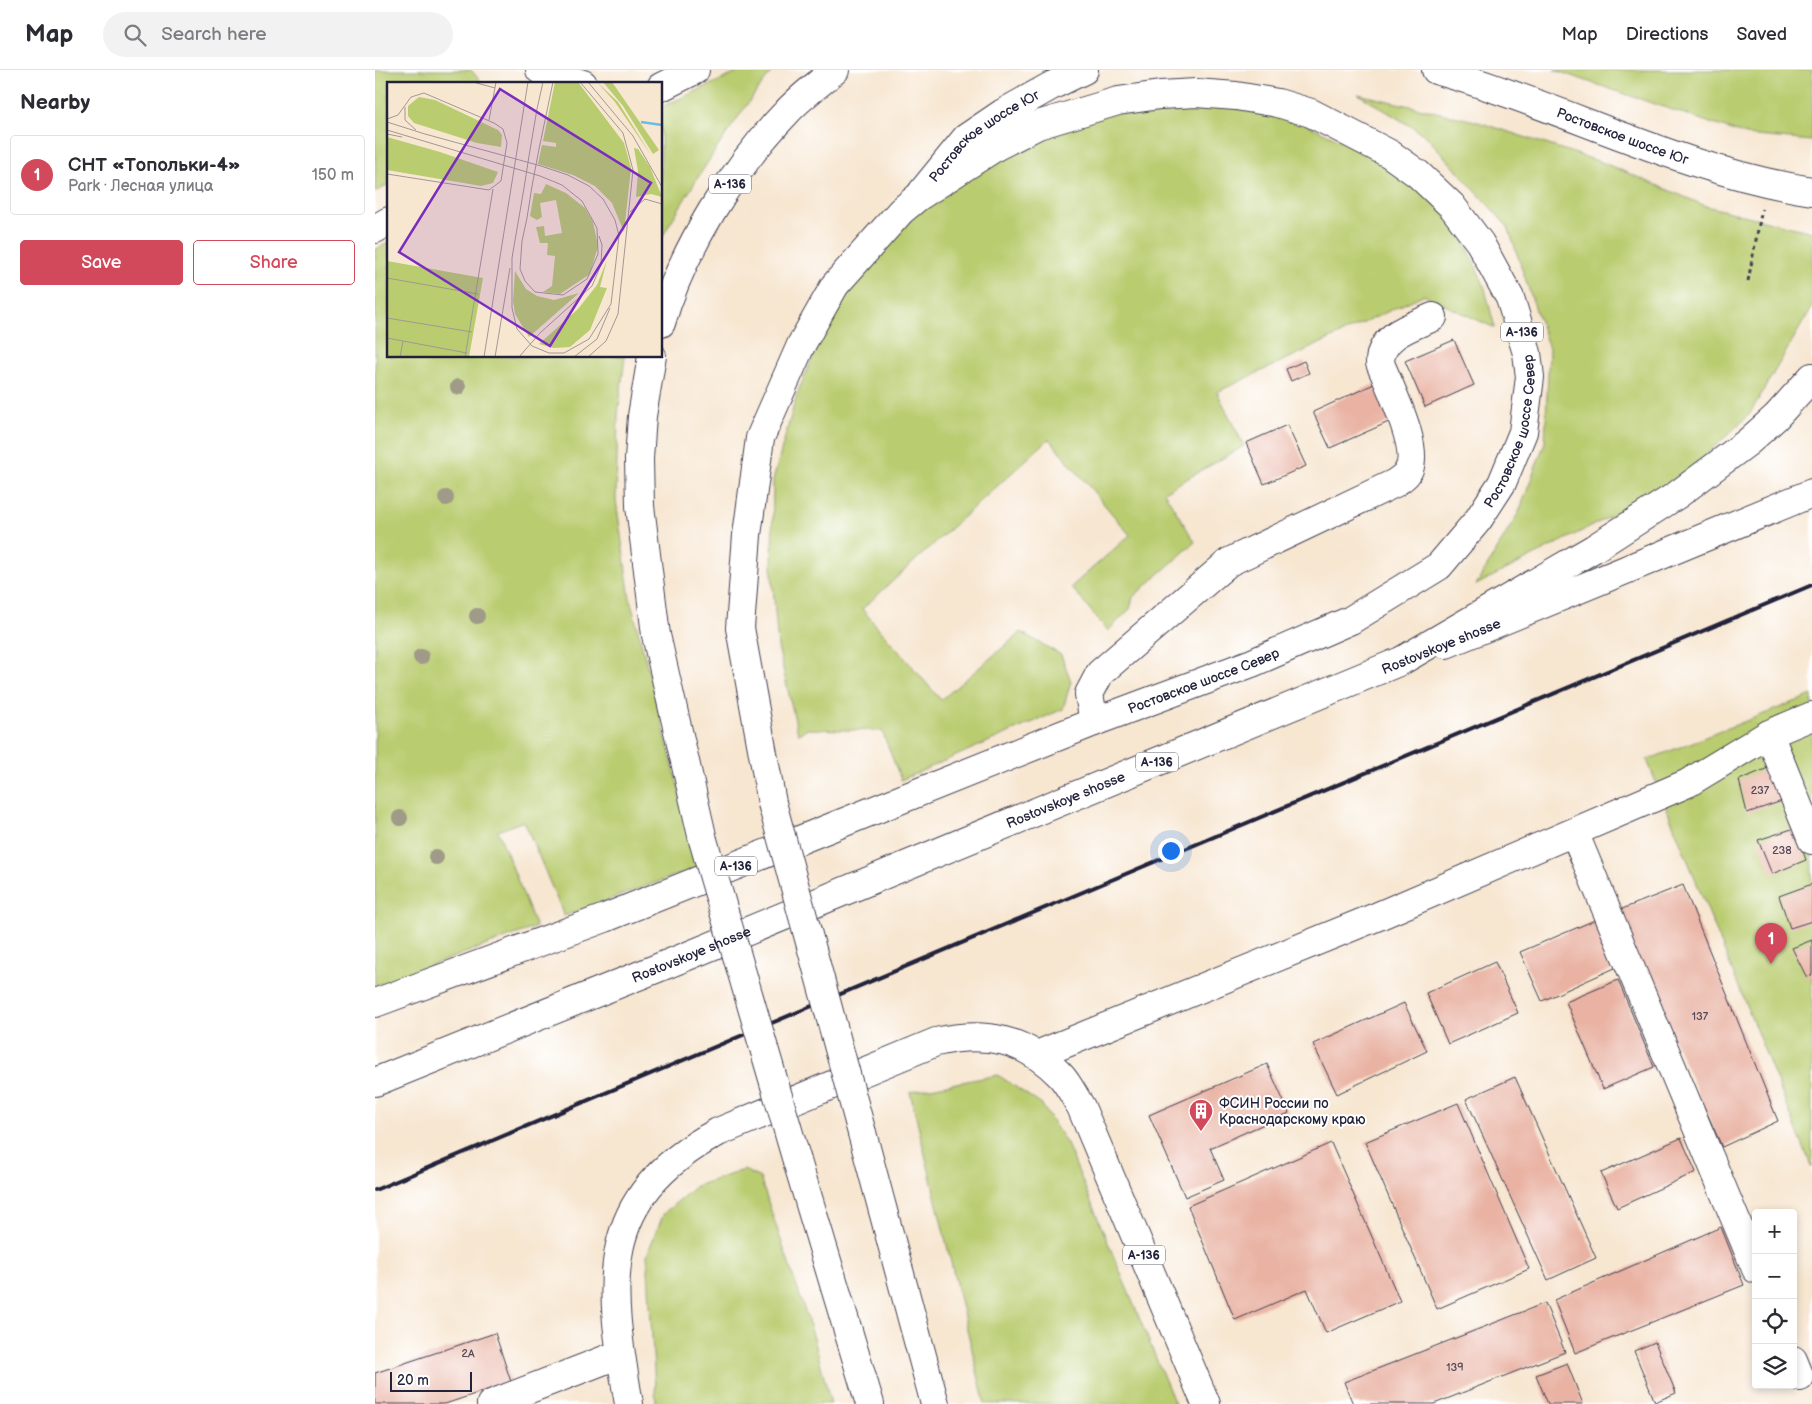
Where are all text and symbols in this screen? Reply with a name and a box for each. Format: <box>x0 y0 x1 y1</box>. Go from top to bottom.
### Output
search box <box>103 12 453 57</box>
text: Map <box>25 20 73 49</box>
icon: search <box>121 21 149 49</box>
text: Search here <box>161 23 267 46</box>
text: Map <box>1562 24 1598 45</box>
text: Directions <box>1626 24 1708 45</box>
text: Saved <box>1736 24 1787 45</box>
inset map <box>387 82 663 358</box>
street label: Ростовское шоссе Юг <box>925 86 1043 186</box>
text: Nearby <box>20 90 90 115</box>
street label: Ростовское шоссе Юг <box>1554 104 1691 169</box>
text: СНТ «Топольки-4» <box>68 154 240 177</box>
text: 1 <box>34 166 40 185</box>
text: 150 m <box>312 166 354 185</box>
road number: А-136 <box>709 175 751 194</box>
text: Park · Лесная улица <box>68 177 213 196</box>
button: Save <box>20 240 183 285</box>
button: Share <box>193 240 355 285</box>
road number: А-136 <box>1501 322 1543 342</box>
street label: Ростовское шоссе Север <box>1480 353 1539 511</box>
street label: Rostovskoye shosse <box>1379 615 1503 678</box>
street label: Ростовское шоссе Север <box>1126 644 1282 718</box>
road number: А-136 <box>1136 752 1178 772</box>
street label: Rostovskoye shosse <box>1004 768 1128 832</box>
house number: 237 <box>1751 784 1770 797</box>
your location <box>1158 838 1184 864</box>
house number: 238 <box>1772 844 1792 857</box>
road number: А-136 <box>715 856 757 876</box>
street label: Rostovskoye shosse <box>629 923 753 987</box>
pin: 1 <box>1755 923 1787 964</box>
house number: 137 <box>1692 1010 1709 1023</box>
place label: ФСИН России по Краснодарскому краю <box>1219 1095 1366 1128</box>
building icon: ФСИН России по Краснодарскому краю <box>1188 1098 1214 1132</box>
map controls <box>1752 1209 1797 1389</box>
button: + <box>1752 1209 1797 1254</box>
road number: А-136 <box>1123 1246 1165 1264</box>
button: − <box>1752 1254 1797 1299</box>
button: locate <box>1752 1299 1797 1344</box>
button: layers <box>1752 1344 1797 1389</box>
house number: 2А <box>461 1347 475 1360</box>
house number: 139 <box>1446 1361 1464 1374</box>
scale bar <box>390 1369 473 1392</box>
text: 20 m <box>397 1372 429 1389</box>

